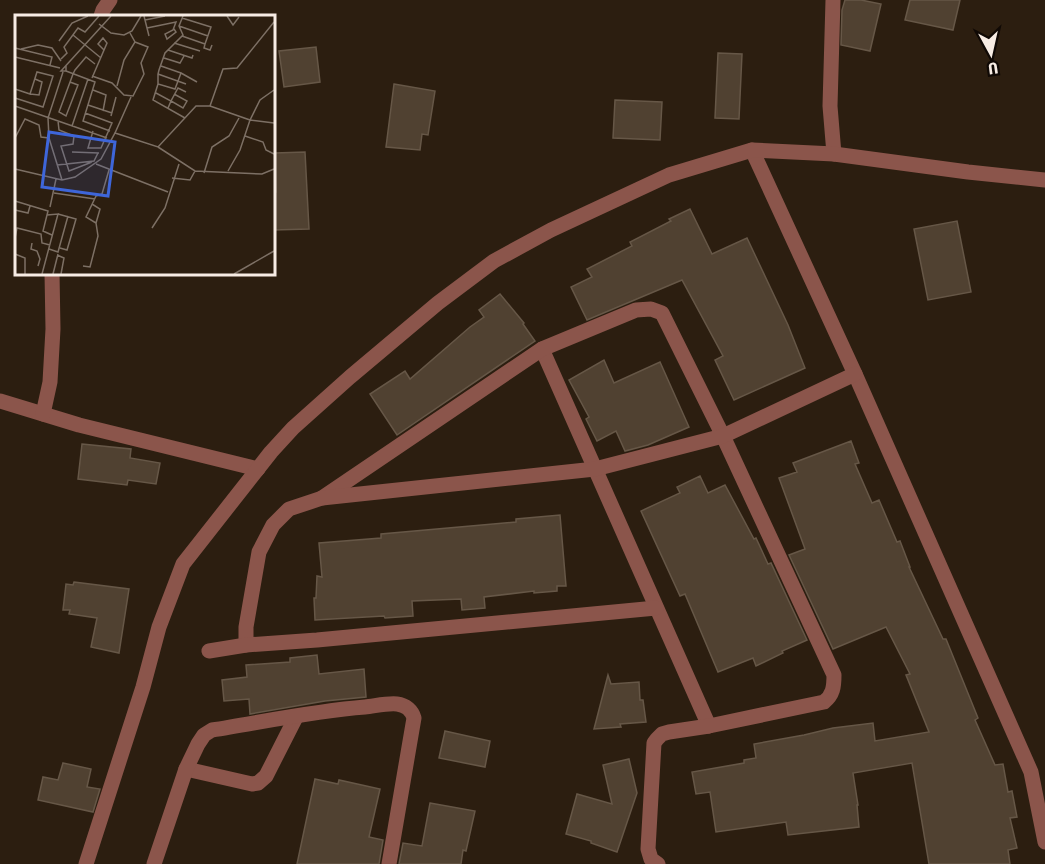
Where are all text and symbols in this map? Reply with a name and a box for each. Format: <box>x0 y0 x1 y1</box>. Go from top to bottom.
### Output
inset map <box>15 15 274 274</box>
north arrow <box>961 24 1021 84</box>
text: U <box>987 58 999 78</box>

